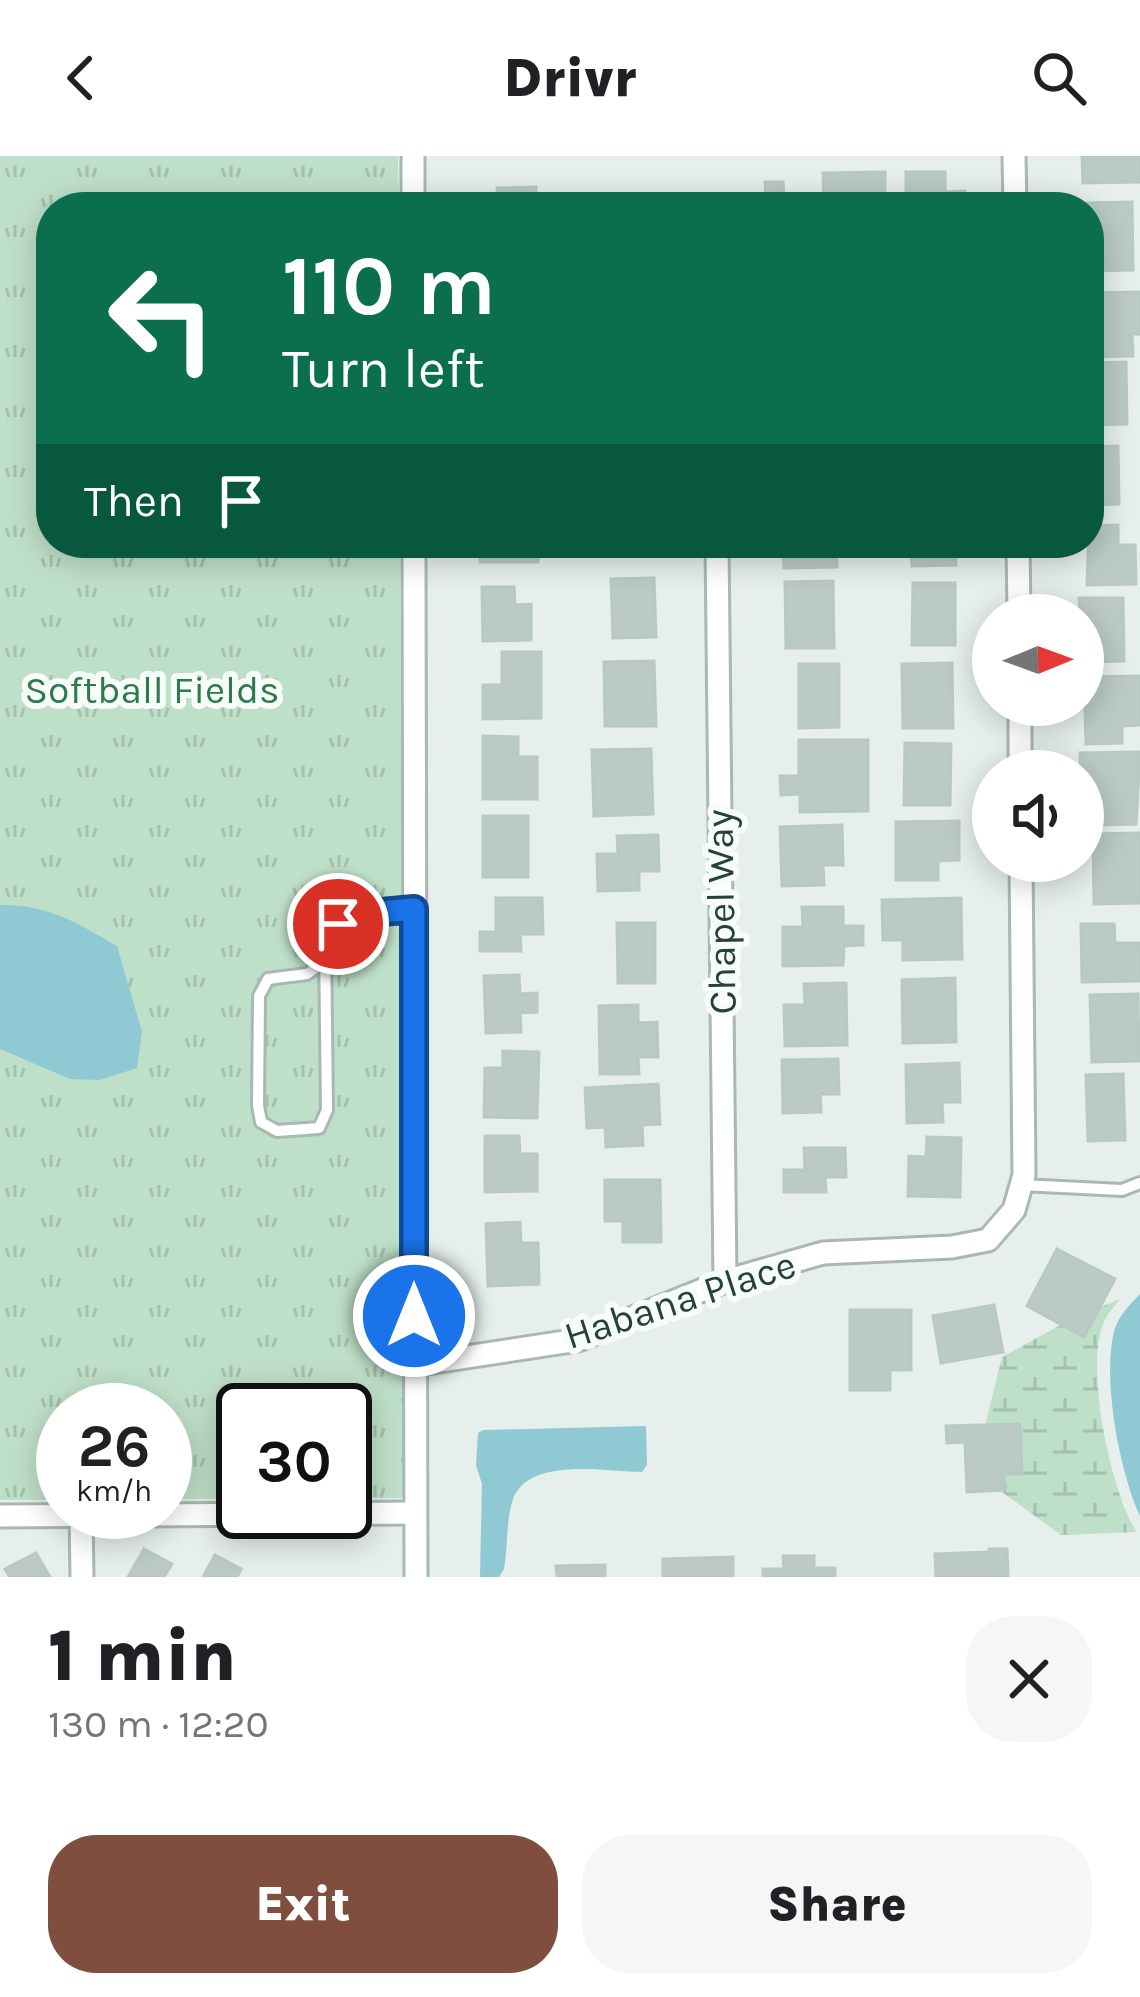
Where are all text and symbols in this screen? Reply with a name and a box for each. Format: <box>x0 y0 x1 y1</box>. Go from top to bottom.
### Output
icon: back <box>48 45 114 111</box>
icon: search <box>1026 45 1092 111</box>
text: Drivr <box>504 46 636 110</box>
text: 110 m <box>282 237 496 335</box>
icon: left <box>84 240 240 396</box>
text: Turn left <box>282 337 485 401</box>
icon: arrive <box>208 468 274 534</box>
text: Then <box>84 475 184 527</box>
north arrow <box>972 594 1104 726</box>
map controls <box>972 594 1104 882</box>
park label: Softball Fields <box>24 667 280 713</box>
button: sound <box>972 750 1104 882</box>
street label: Chapel Way <box>696 809 746 1015</box>
pin <box>287 873 389 975</box>
icon: arrive <box>305 891 371 957</box>
street label: Habana Place <box>559 1241 801 1359</box>
position arrow <box>351 1253 477 1379</box>
speed limit sign: 30 <box>216 1383 372 1539</box>
text: 26 <box>78 1411 150 1481</box>
text: km/h <box>76 1473 152 1509</box>
text: 1 min <box>48 1614 237 1698</box>
button: close <box>966 1616 1092 1742</box>
text: 130 m · 12:20 <box>48 1701 269 1747</box>
button: Exit <box>48 1835 558 1973</box>
button: Share <box>582 1835 1092 1973</box>

